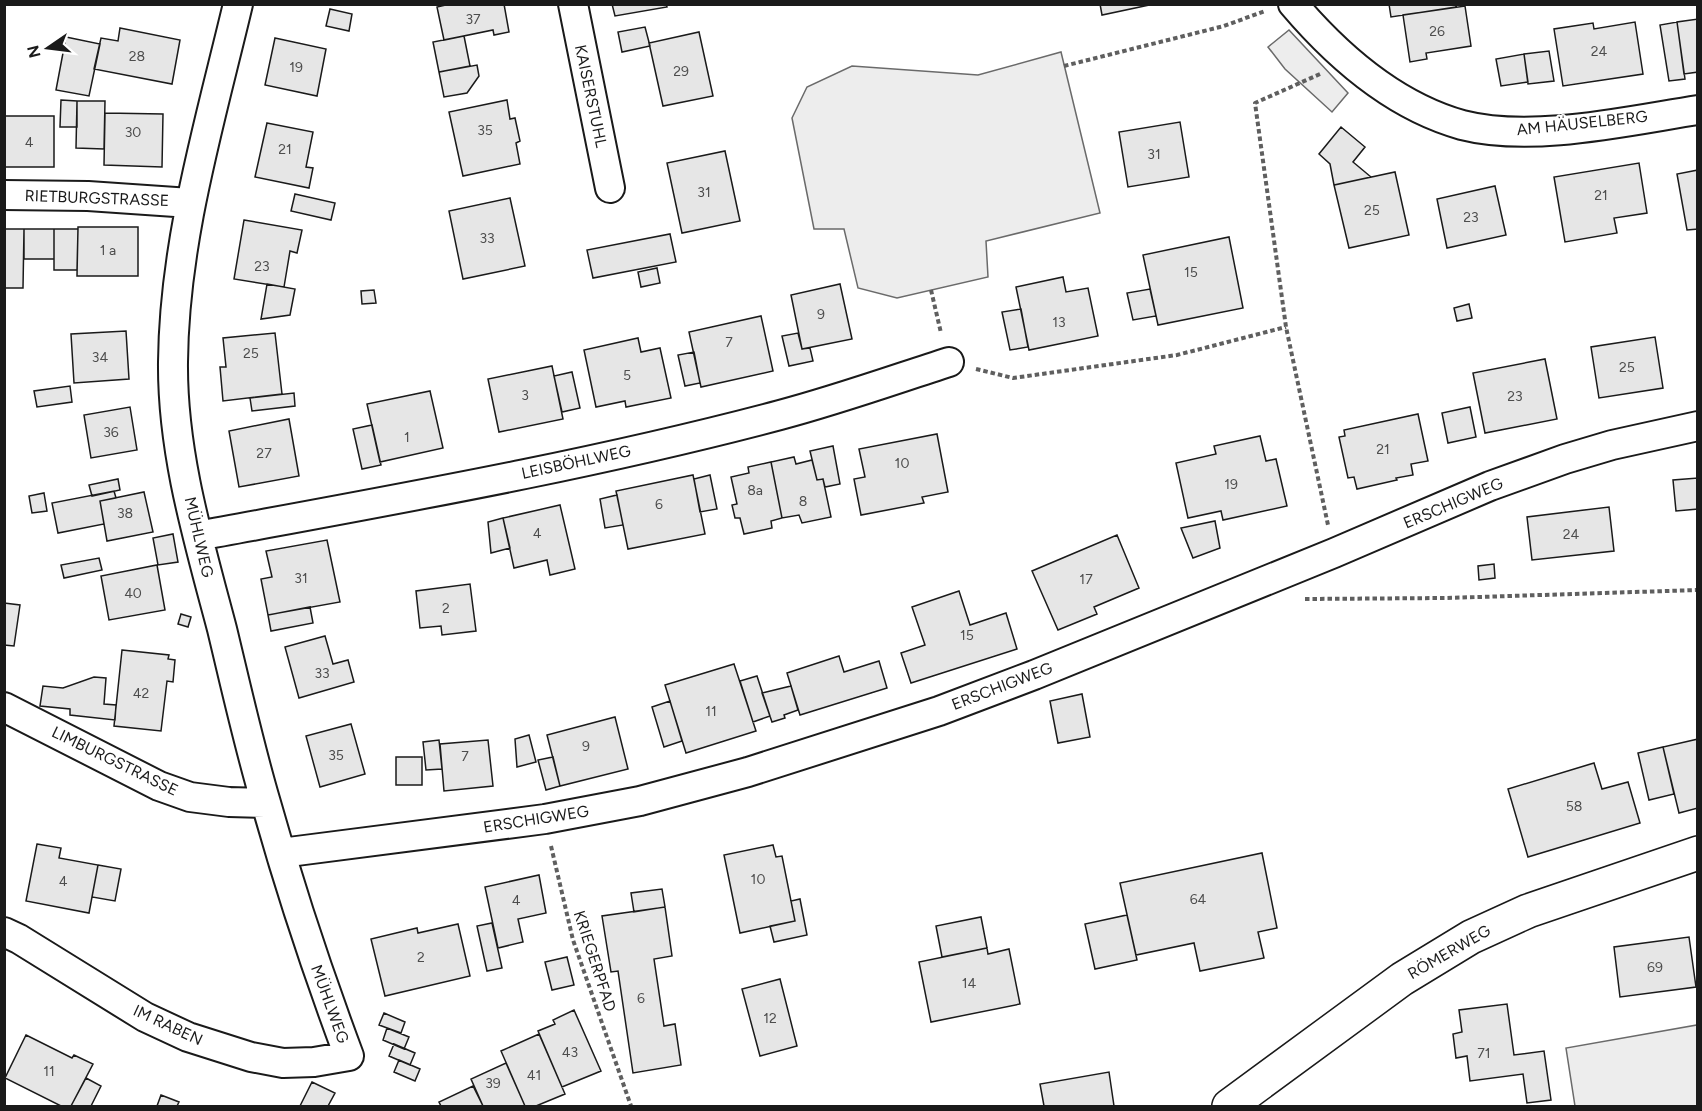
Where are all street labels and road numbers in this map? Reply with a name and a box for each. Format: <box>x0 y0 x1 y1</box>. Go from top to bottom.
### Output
street label: KAISERSTUHL <box>571 43 611 150</box>
street label: AM HÄUSELBERG <box>1516 107 1648 139</box>
street label: RIETBURGSTRASSE <box>24 186 170 210</box>
street label: LEISBÖHLWEG <box>520 441 632 483</box>
street label: ERSCHIGWEG <box>1400 473 1506 533</box>
street label: MÜHLWEG <box>180 495 218 579</box>
street label: ERSCHIGWEG <box>949 658 1055 714</box>
street label: LIMBURGSTRASSE <box>49 722 181 800</box>
street label: ERSCHIGWEG <box>482 801 590 837</box>
street label: KRIEGERPFAD <box>570 908 620 1014</box>
street label: RÖMERWEG <box>1404 921 1494 983</box>
street label: MÜHLWEG <box>307 962 353 1046</box>
street label: IM RABEN <box>130 1001 206 1049</box>

